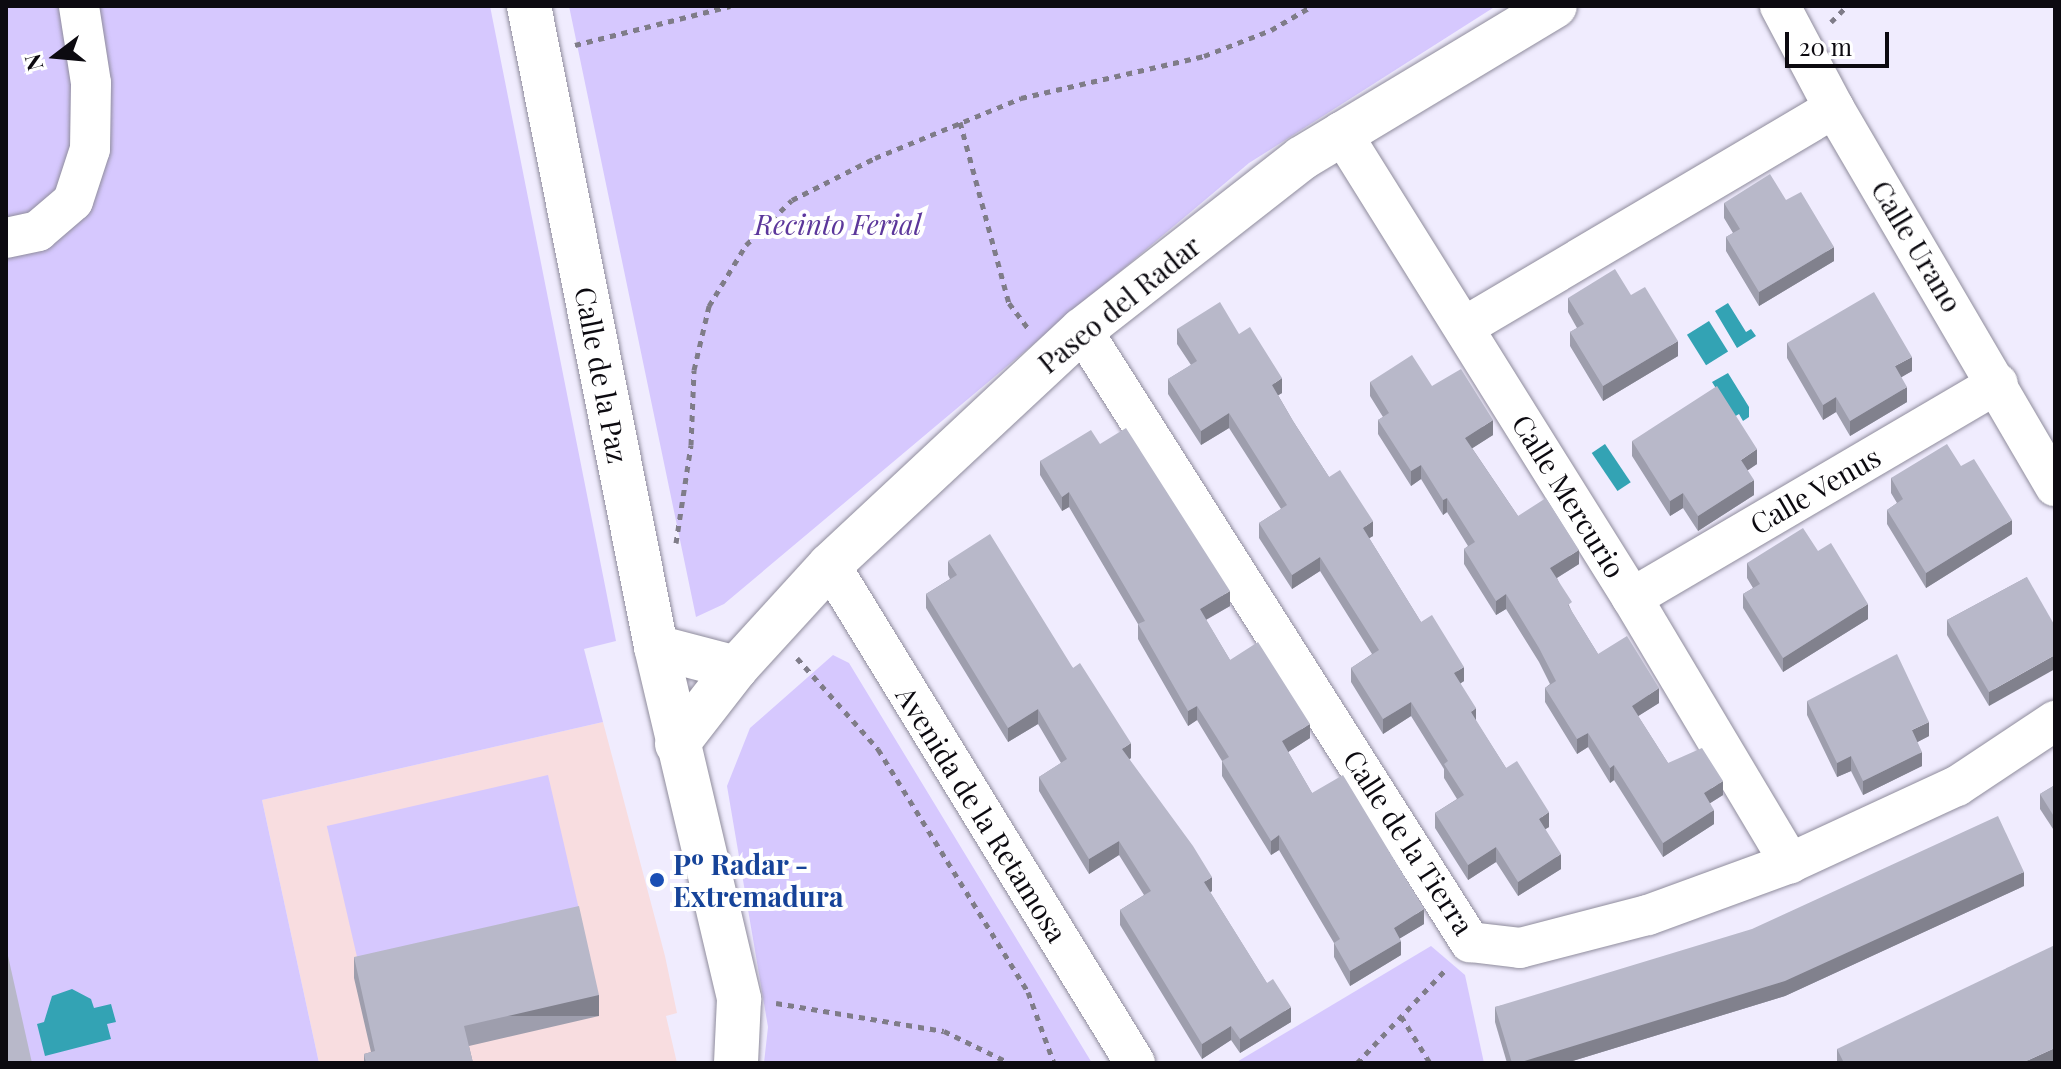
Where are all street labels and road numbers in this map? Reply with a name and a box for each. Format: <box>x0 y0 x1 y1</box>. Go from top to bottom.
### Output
street label: Calle Urano <box>1865 174 1969 318</box>
street label: Paseo del Radar <box>1031 228 1207 380</box>
street label: Calle de la Paz <box>568 284 636 466</box>
street label: Calle Mercurio <box>1505 408 1633 584</box>
street label: Calle Venus <box>1744 439 1886 541</box>
street label: Avenida de la Retamosa <box>889 679 1075 949</box>
street label: Calle de la Tierra <box>1336 743 1482 941</box>

